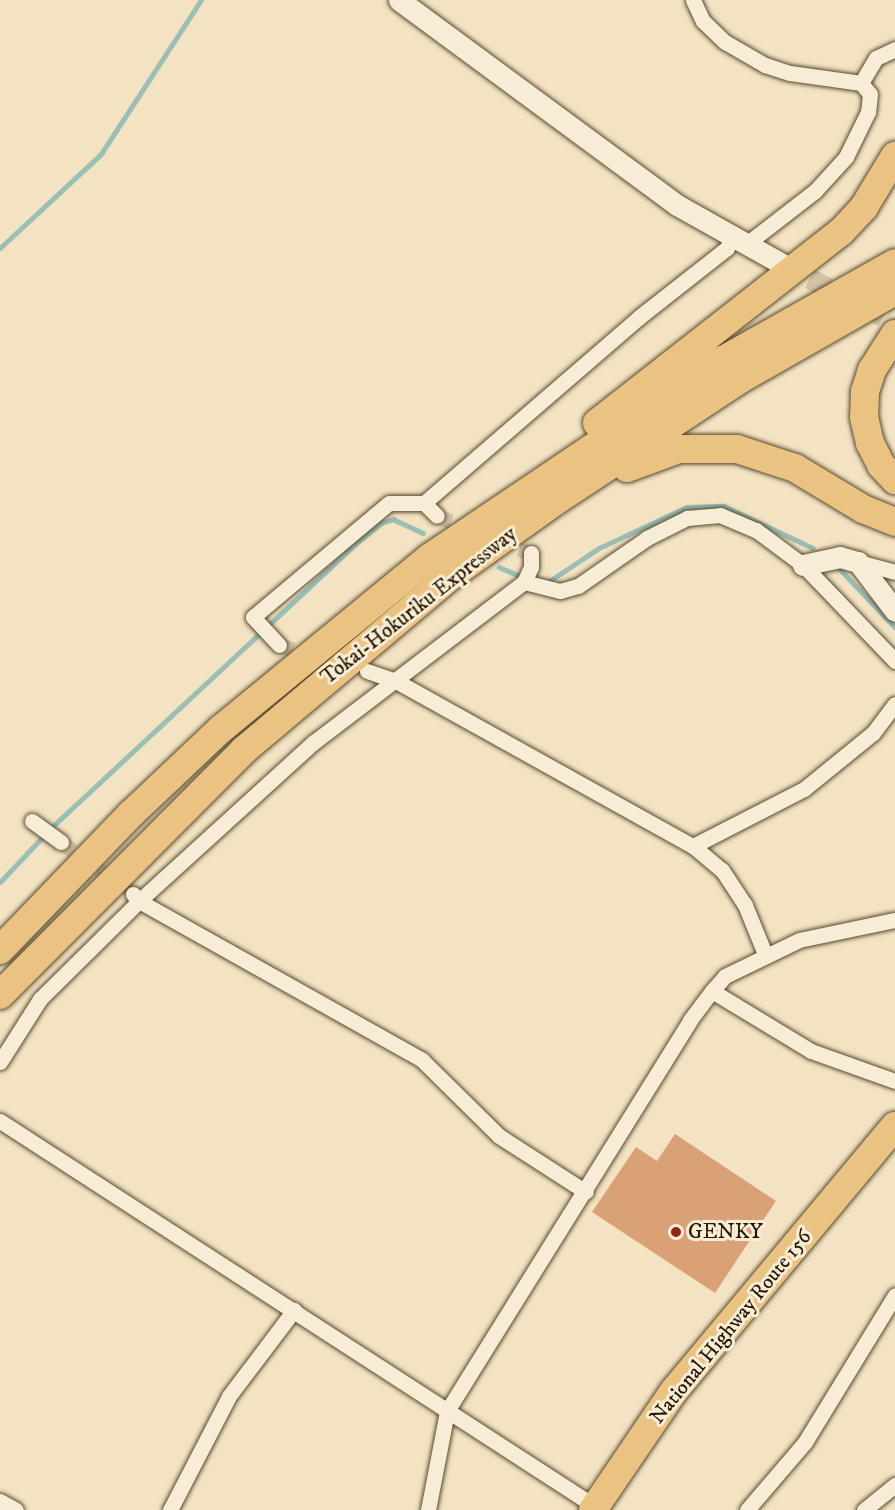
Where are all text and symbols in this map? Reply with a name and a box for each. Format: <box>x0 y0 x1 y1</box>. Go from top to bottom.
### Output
street label: Tokai-Hokuriku Expressway <box>316 522 522 690</box>
place label: GENKY <box>688 1219 763 1245</box>
street label: National Highway Route 156 <box>645 1225 817 1429</box>
marker: GENKY <box>669 1225 683 1239</box>

